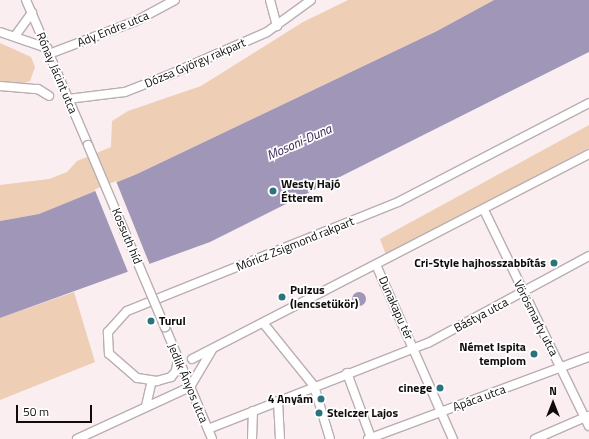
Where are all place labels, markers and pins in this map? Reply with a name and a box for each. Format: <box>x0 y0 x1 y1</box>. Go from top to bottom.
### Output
place label: Westy Hajó Étterem <box>281 177 340 205</box>
marker: Westy Hajó Étterem <box>268 186 278 196</box>
place label: Cri-Style hajhosszabbítás <box>414 256 546 270</box>
marker: Cri-Style hajhosszabbítás <box>549 258 559 268</box>
place label: Pulzus (lencsetükör) <box>290 283 358 311</box>
marker: Pulzus (lencsetükör) <box>277 292 287 302</box>
place label: Turul <box>159 314 186 328</box>
marker: Turul <box>146 316 156 326</box>
place label: Német Ispita templom <box>459 340 526 368</box>
marker: Német Ispita templom <box>529 349 539 359</box>
place label: cinege <box>398 381 432 395</box>
marker: cinege <box>435 383 445 393</box>
place label: 4 Anyám <box>268 392 313 406</box>
marker: 4 Anyám <box>316 394 326 404</box>
place label: Stelczer Lajos <box>327 406 398 420</box>
marker: Stelczer Lajos <box>314 408 324 418</box>

